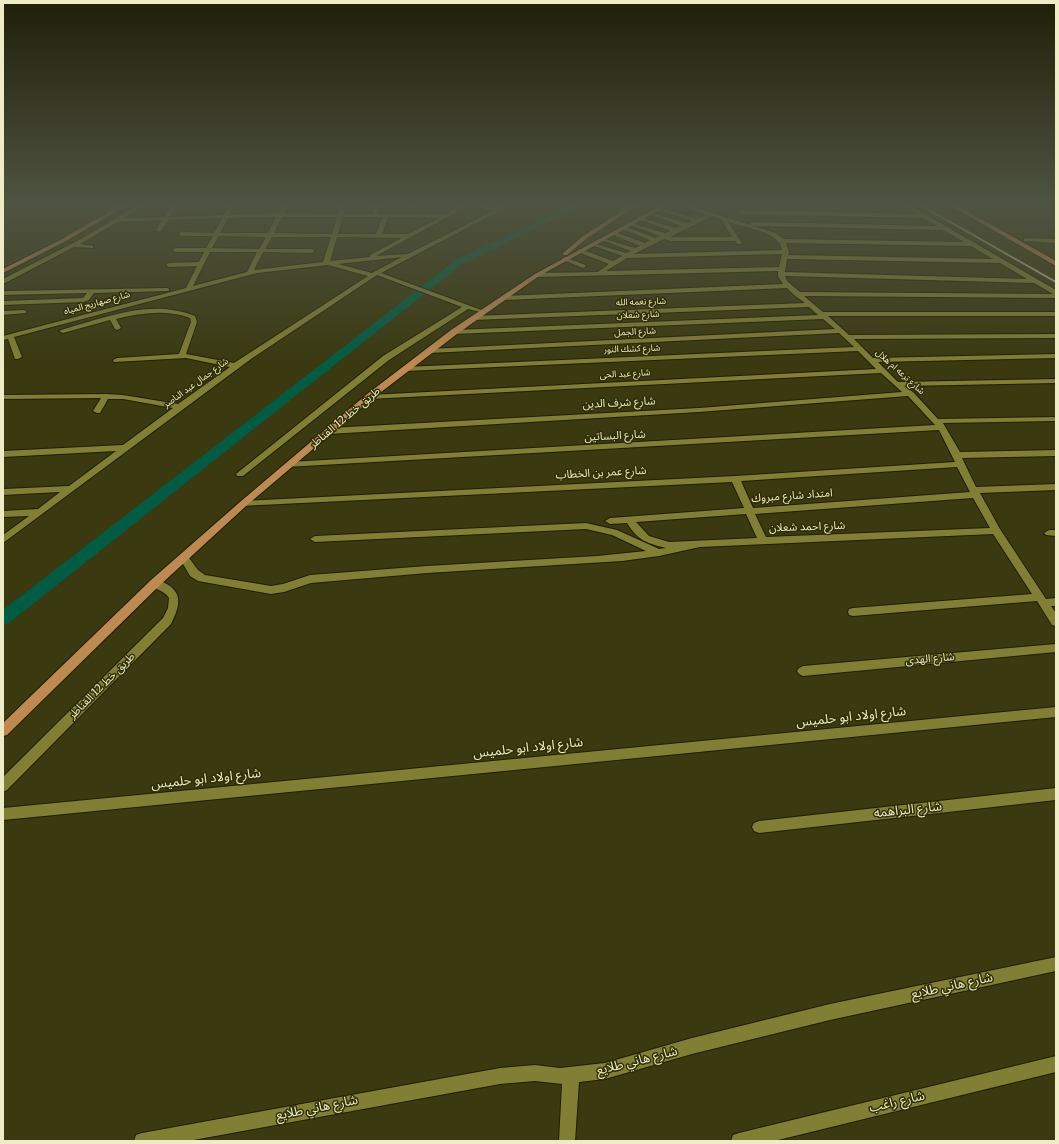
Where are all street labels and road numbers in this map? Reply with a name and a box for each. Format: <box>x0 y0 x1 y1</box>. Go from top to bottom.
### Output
street label: شارع صهاريج المياه <box>63 289 131 317</box>
street label: شارع نعمه الله <box>616 296 666 308</box>
street label: شارع شعلان <box>616 309 660 321</box>
street label: شارع الجمل <box>614 326 656 338</box>
street label: شارع كشك النور <box>604 343 660 355</box>
street label: شارع ترعه ام هلال <box>873 347 927 397</box>
street label: شارع جمال عبد الناصر <box>161 356 231 410</box>
street label: شارع عبد الحى <box>599 367 651 381</box>
street label: طريق خط 12 القناطر <box>307 385 383 451</box>
street label: شارع شرف الدين <box>582 395 656 411</box>
street label: شارع البساتين <box>584 428 646 444</box>
street label: شارع عمر بن الخطاب <box>555 464 647 482</box>
street label: امتداد شارع مبروك <box>751 487 833 505</box>
street label: شارع احمد شعلان <box>769 519 845 535</box>
street label: طريق خط 12 القناطر <box>66 650 138 722</box>
street label: شارع الهدى <box>905 650 955 668</box>
street label: شارع اولاد ابو حلميس <box>795 703 907 731</box>
street label: شارع اولاد ابو حلميس <box>472 734 584 762</box>
street label: شارع اولاد ابو حلميس <box>150 765 262 793</box>
street label: شارع البراهمه <box>873 799 943 821</box>
street label: شارع هاني طلايع <box>910 970 994 1002</box>
street label: شارع هاني طلايع <box>595 1043 679 1079</box>
street label: شارع راغب <box>868 1088 926 1116</box>
street label: شارع هاني طلايع <box>275 1092 359 1124</box>

